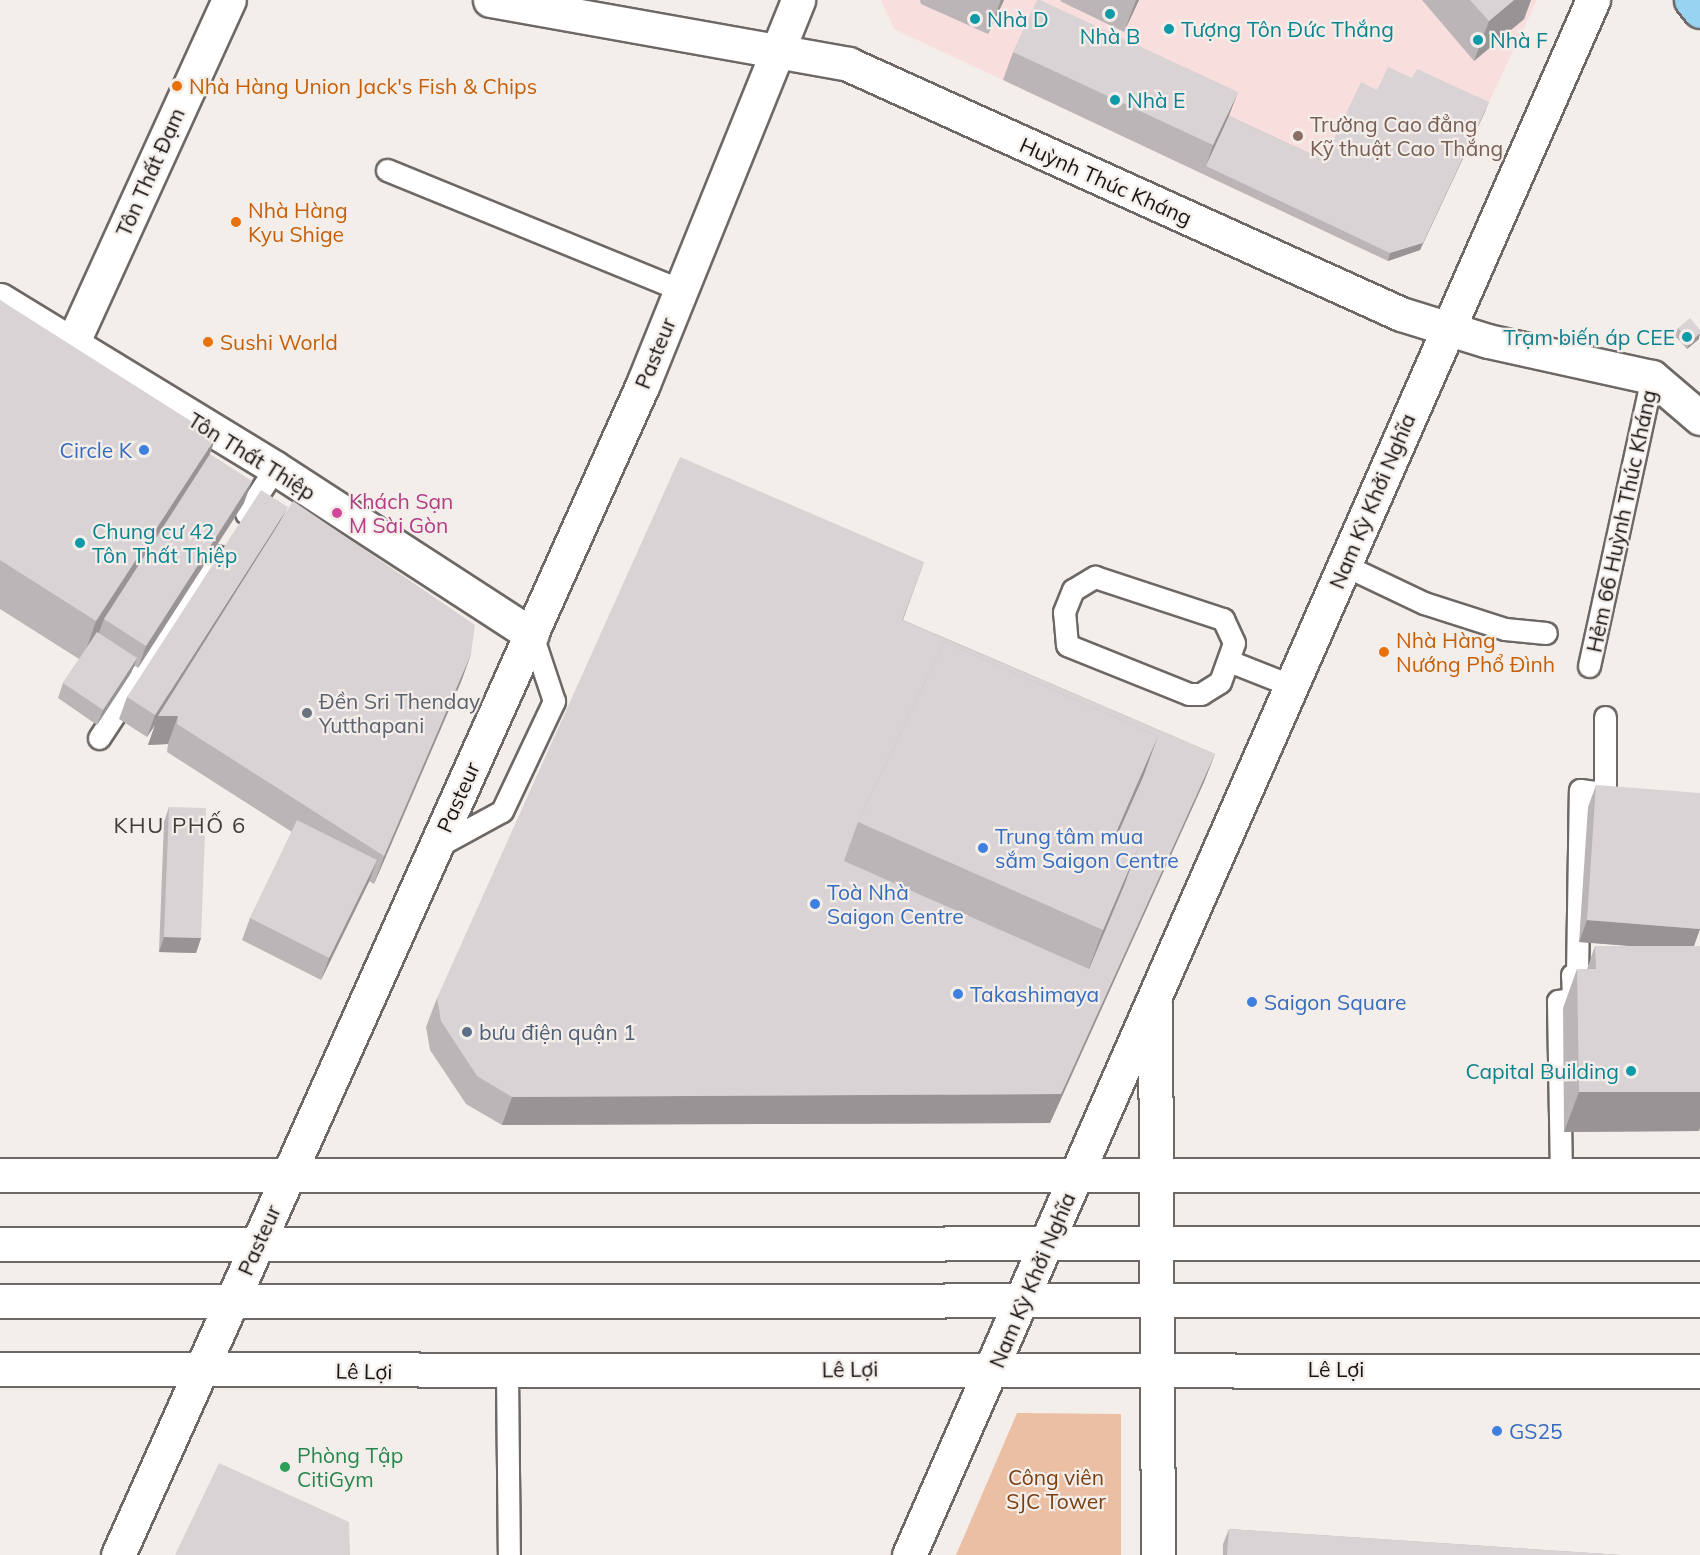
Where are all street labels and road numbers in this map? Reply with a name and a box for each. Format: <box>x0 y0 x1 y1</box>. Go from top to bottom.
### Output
street label: Tôn Thất Ðạm <box>110 104 190 240</box>
street label: Huỳnh Thúc Kháng <box>1016 132 1196 230</box>
street label: Pasteur <box>629 314 681 392</box>
street label: Hẻm 66 Huỳnh Thúc Kháng <box>1581 387 1661 655</box>
street label: Tôn Thất Thiệp <box>184 407 320 505</box>
street label: Nam Kỳ Khởi Nghĩa <box>1324 410 1420 592</box>
street label: Pasteur <box>431 758 485 836</box>
street label: Nam Kỳ Khởi Nghĩa <box>984 1189 1080 1371</box>
street label: Pasteur <box>232 1201 286 1279</box>
street label: Lê Lợi <box>821 1356 879 1382</box>
street label: Lê Lợi <box>1308 1356 1364 1382</box>
street label: Lê Lợi <box>335 1358 393 1384</box>

